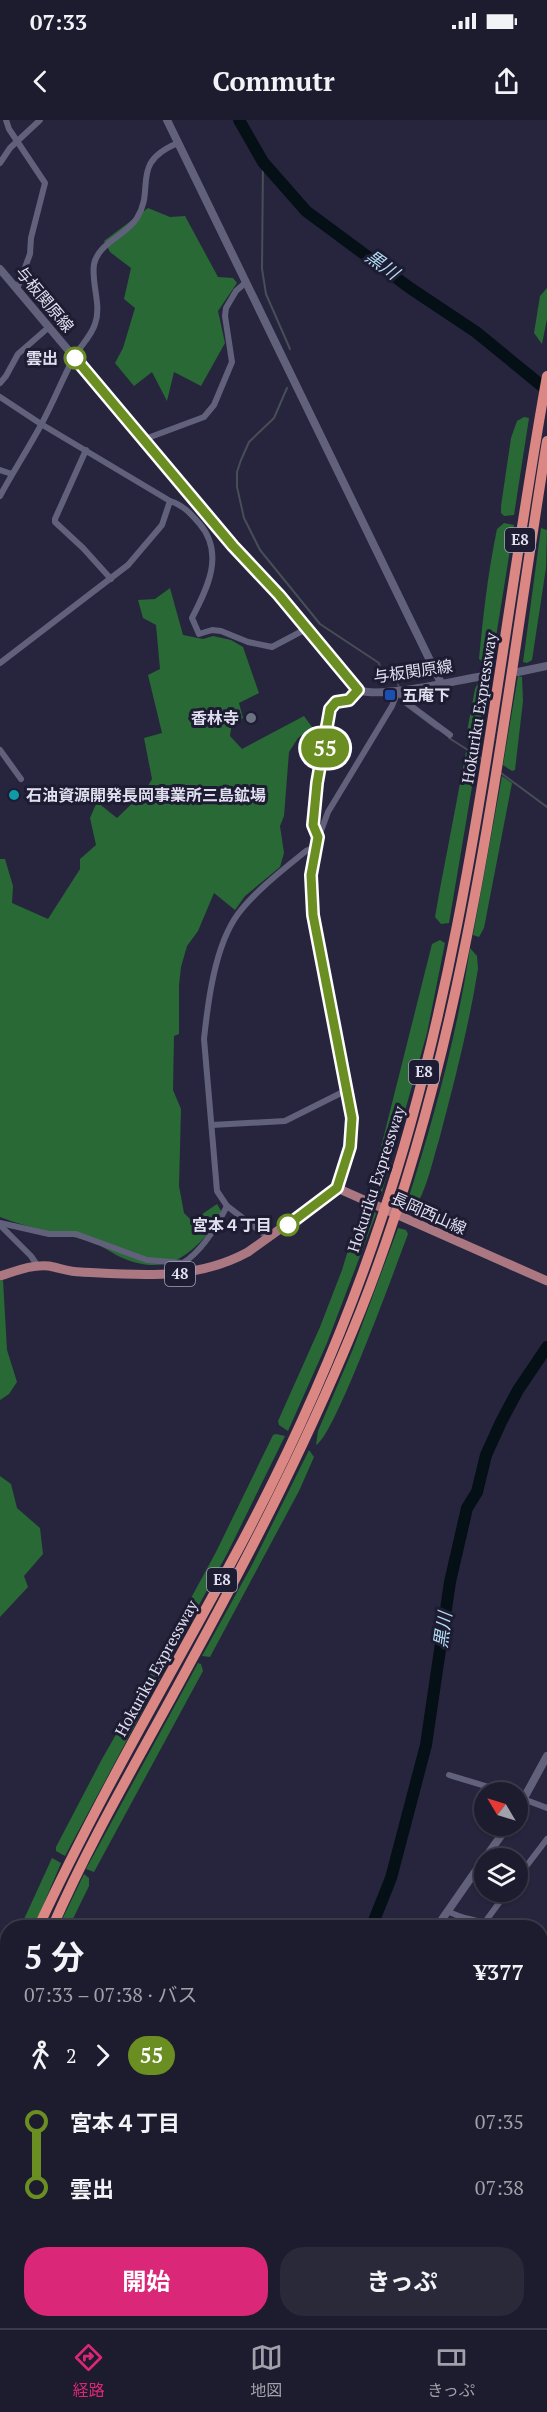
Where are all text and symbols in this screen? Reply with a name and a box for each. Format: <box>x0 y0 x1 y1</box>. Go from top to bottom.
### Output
text: 07:33 <box>30 7 87 36</box>
text: Commutr <box>212 63 335 99</box>
icon: back <box>24 65 57 98</box>
icon: share <box>490 65 523 98</box>
water label: 黒川 <box>361 244 406 286</box>
street label: 与板関原線 <box>11 261 79 337</box>
place label: 雲出 <box>26 347 58 369</box>
marker: 雲出 <box>64 347 86 369</box>
road number: E8 <box>505 528 535 552</box>
street label: Hokuriku Expressway <box>456 630 502 785</box>
street label: 与板関原線 <box>372 655 454 687</box>
place label: 五庵下 <box>402 684 450 706</box>
marker: 五庵下 <box>383 688 397 702</box>
place label: 香林寺 <box>191 707 239 729</box>
marker: 香林寺 <box>244 711 258 725</box>
line badge: 55 <box>298 728 352 768</box>
text: 55 <box>313 734 337 762</box>
place label: 石油資源開発長岡事業所三島鉱場 <box>26 784 266 806</box>
marker: 石油資源開発長岡事業所三島鉱場 <box>7 788 21 802</box>
road number: E8 <box>409 1060 439 1084</box>
street label: Hokuriku Expressway <box>342 1102 410 1255</box>
street label: 長岡西山線 <box>388 1187 470 1239</box>
place label: 宮本４丁目 <box>192 1214 272 1236</box>
marker: 宮本４丁目 <box>277 1214 299 1236</box>
road number: 48 <box>165 1262 195 1286</box>
road number: E8 <box>207 1568 237 1592</box>
street label: Hokuriku Expressway <box>109 1595 203 1740</box>
water label: 黒川 <box>428 1608 457 1649</box>
north arrow <box>474 1782 528 1836</box>
map controls <box>474 1782 528 1902</box>
button: layers <box>474 1848 528 1902</box>
text: 5 分 <box>24 1935 85 1978</box>
text: ¥377 <box>474 1957 524 1986</box>
text: 07:33 – 07:38 · バス <box>24 1981 198 2008</box>
icon: walk <box>24 2039 57 2072</box>
icon: forward <box>86 2039 119 2072</box>
text: 55 <box>140 2041 163 2069</box>
text: 2 <box>66 2042 77 2069</box>
text: 宮本４丁目 <box>70 2108 180 2137</box>
text: 07:35 <box>475 2108 524 2135</box>
text: 雲出 <box>70 2174 114 2203</box>
text: 07:38 <box>475 2174 524 2201</box>
button: 開始 <box>24 2247 268 2316</box>
button: きっぷ <box>280 2247 524 2316</box>
tab: 経路 <box>72 2341 105 2401</box>
tab: 地図 <box>250 2341 283 2401</box>
tab: きっぷ <box>427 2341 475 2401</box>

